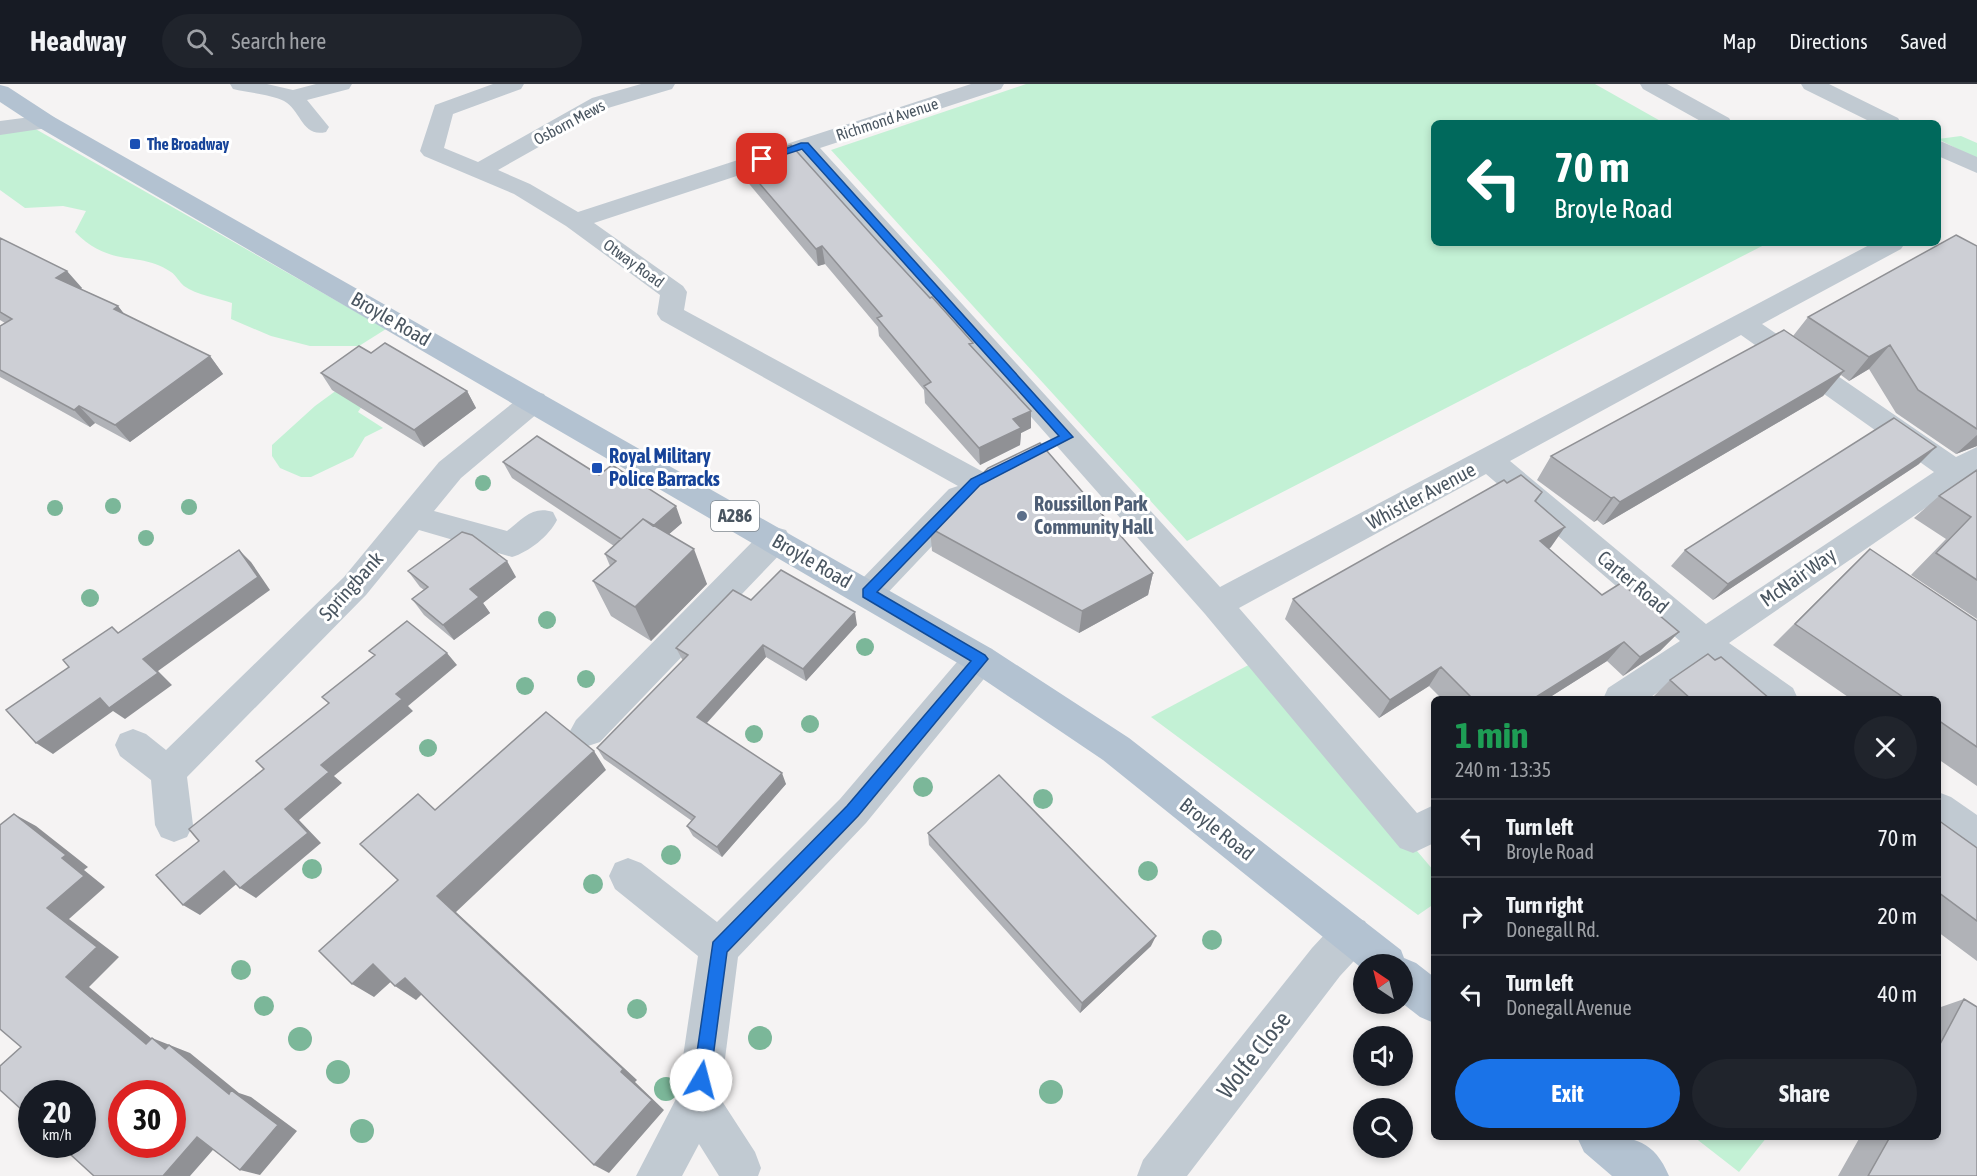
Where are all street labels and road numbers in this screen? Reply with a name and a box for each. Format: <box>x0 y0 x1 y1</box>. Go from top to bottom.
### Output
street label: Richmond Avenue <box>834 94 940 144</box>
street label: Osborn Mews <box>530 96 608 148</box>
street label: Otway Road <box>600 235 668 292</box>
street label: Broyle Road <box>347 287 435 351</box>
street label: Whistler Avenue <box>1362 457 1479 534</box>
road number: A286 <box>711 501 759 531</box>
street label: Broyle Road <box>768 529 856 593</box>
street label: McNair Way <box>1756 542 1840 611</box>
street label: Carter Road <box>1593 545 1673 618</box>
street label: Springbank <box>314 547 387 625</box>
street label: Broyle Road <box>1176 792 1259 865</box>
street label: Wolfe Close <box>1211 1006 1296 1103</box>

